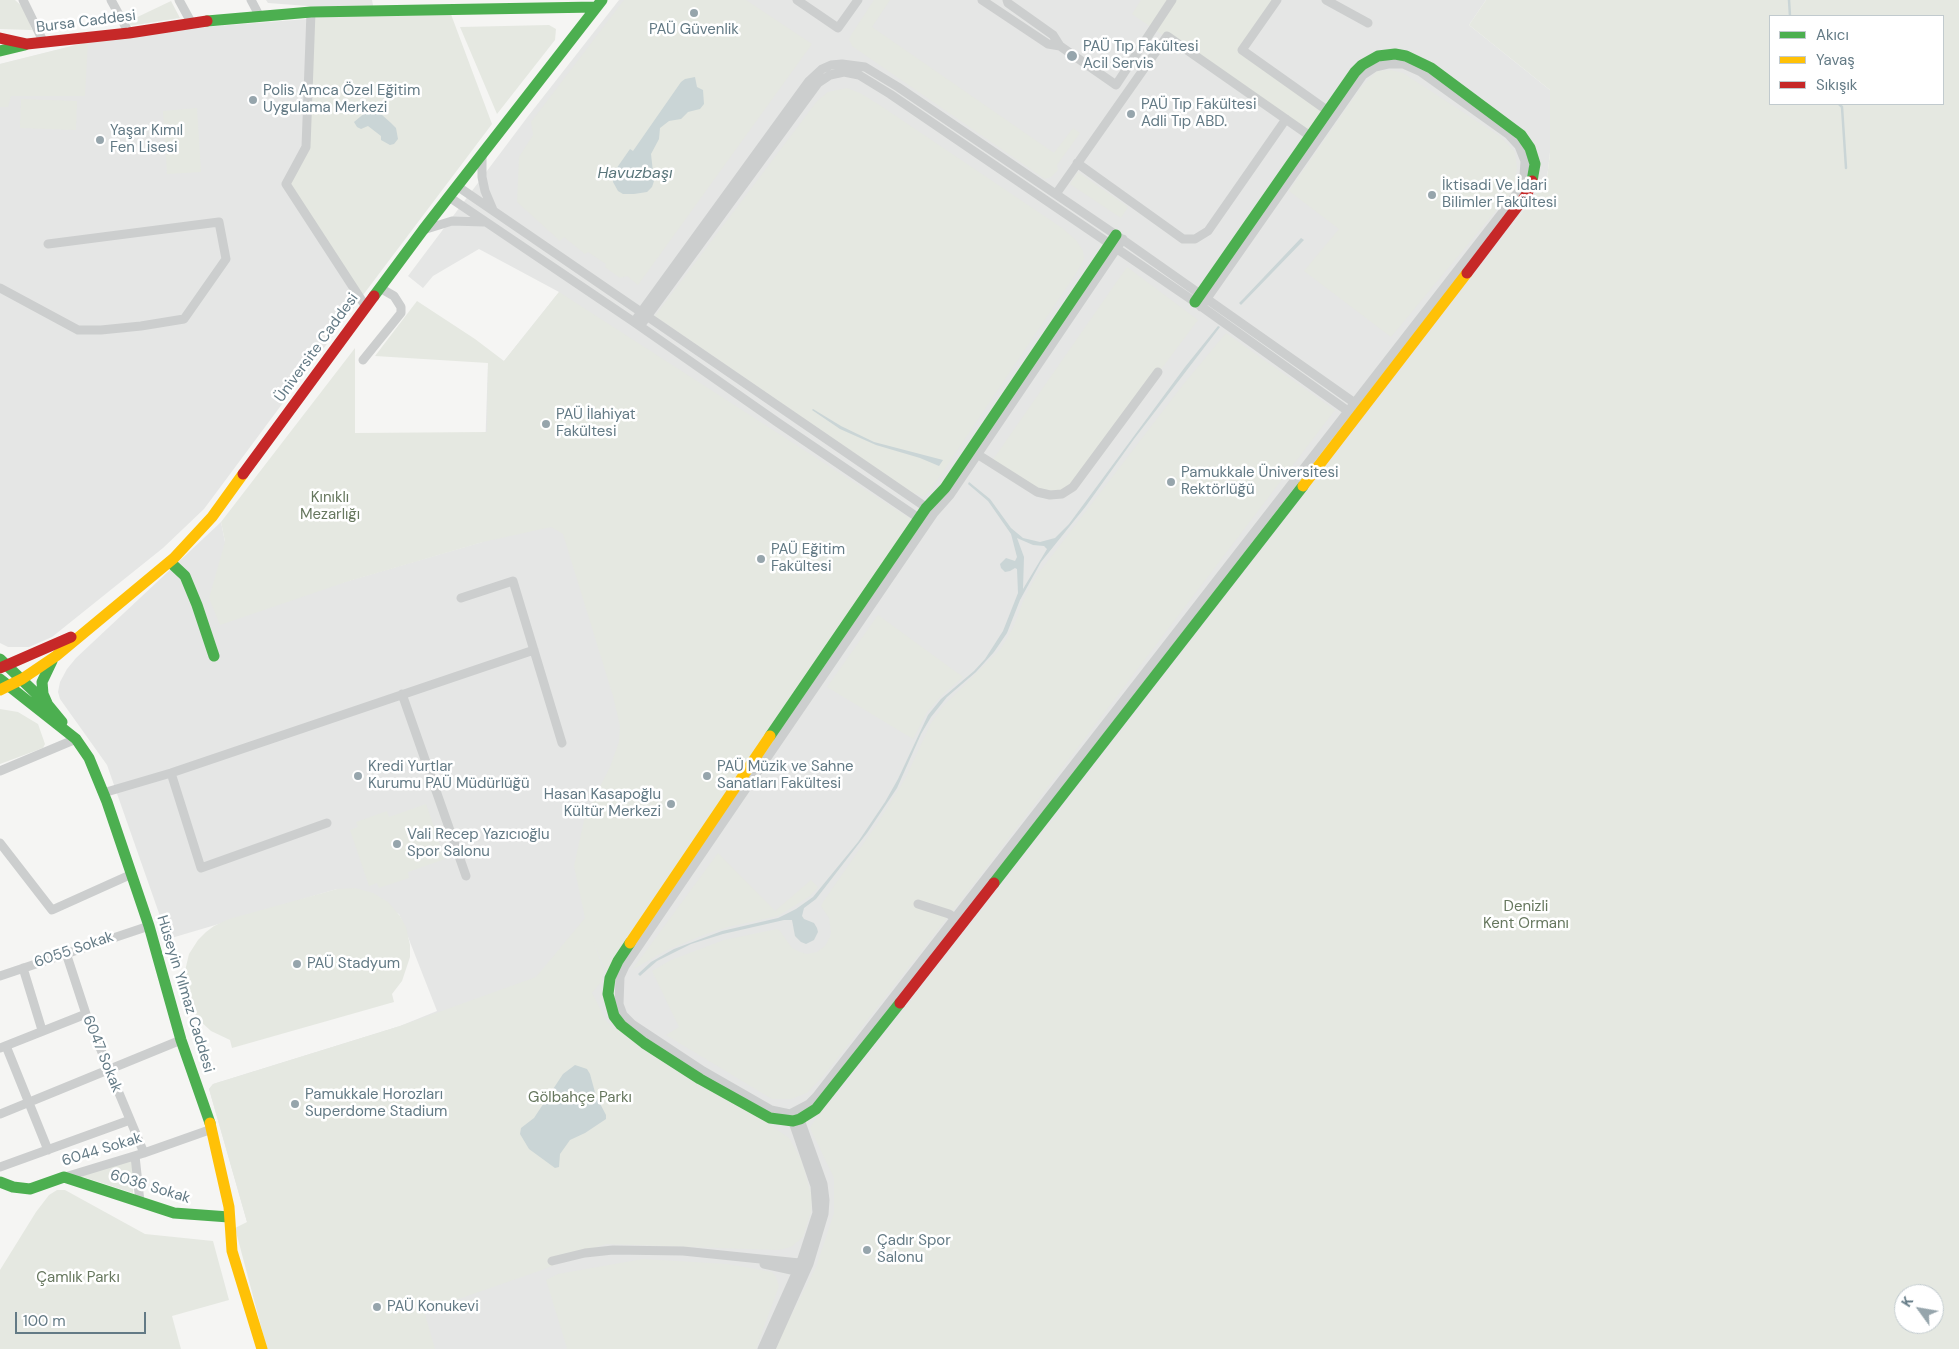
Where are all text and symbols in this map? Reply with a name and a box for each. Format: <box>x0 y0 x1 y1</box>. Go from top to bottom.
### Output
street label: Bursa Caddesi <box>35 7 137 37</box>
marker: PAÜ Güvenlik <box>688 7 700 19</box>
legend <box>1769 15 1944 105</box>
place label: PAÜ Güvenlik <box>649 21 739 39</box>
text: Akıcı <box>1816 25 1849 45</box>
place label: PAÜ Tıp Fakültesi Acil Servis <box>1083 38 1198 73</box>
marker: PAÜ Tıp Fakültesi Acil Servis <box>1065 49 1079 63</box>
text: Yavaş <box>1816 50 1855 70</box>
text: Sıkışık <box>1816 75 1857 95</box>
place label: Polis Amca Özel Eğitim Uygulama Merkezi <box>263 82 420 117</box>
marker: Polis Amca Özel Eğitim Uygulama Merkezi <box>247 94 259 106</box>
place label: PAÜ Tıp Fakültesi Adli Tıp ABD. <box>1141 96 1256 131</box>
marker: PAÜ Tıp Fakültesi Adli Tıp ABD. <box>1125 108 1137 120</box>
place label: Yaşar Kımıl Fen Lisesi <box>110 122 183 157</box>
marker: Yaşar Kımıl Fen Lisesi <box>94 134 106 146</box>
water label: Havuzbaşı <box>597 164 673 184</box>
place label: İktisadi Ve İdari Bilimler Fakültesi <box>1442 177 1557 212</box>
marker: İktisadi Ve İdari Bilimler Fakültesi <box>1426 189 1438 201</box>
street label: Üniversite Caddesi <box>271 290 363 406</box>
place label: PAÜ İlahiyat Fakültesi <box>556 406 636 441</box>
marker: PAÜ İlahiyat Fakültesi <box>540 418 552 430</box>
place label: Pamukkale Üniversitesi Rektörlüğü <box>1181 464 1339 499</box>
marker: Pamukkale Üniversitesi Rektörlüğü <box>1165 476 1177 488</box>
park label: Kınıklı Mezarlığı <box>300 489 360 524</box>
place label: PAÜ Eğitim Fakültesi <box>771 541 845 576</box>
marker: PAÜ Eğitim Fakültesi <box>755 553 767 565</box>
place label: Kredi Yurtlar Kurumu PAÜ Müdürlüğü <box>368 758 530 793</box>
place label: PAÜ Müzik ve Sahne Sanatları Fakültesi <box>717 758 854 793</box>
marker: Kredi Yurtlar Kurumu PAÜ Müdürlüğü <box>352 770 364 782</box>
marker: PAÜ Müzik ve Sahne Sanatları Fakültesi <box>701 770 713 782</box>
place label: Hasan Kasapoğlu Kültür Merkezi <box>544 786 661 821</box>
marker: Hasan Kasapoğlu Kültür Merkezi <box>665 798 677 810</box>
place label: Vali Recep Yazıcıoğlu Spor Salonu <box>407 826 550 861</box>
marker: Vali Recep Yazıcıoğlu Spor Salonu <box>391 838 403 850</box>
park label: Denizli Kent Ormanı <box>1483 898 1569 933</box>
street label: Hüseyin Yılmaz Caddesi <box>152 913 218 1075</box>
street label: 6055 Sokak <box>32 928 116 972</box>
place label: PAÜ Stadyum <box>307 955 400 973</box>
marker: PAÜ Stadyum <box>291 958 303 970</box>
street label: 6047 Sokak <box>78 1013 126 1095</box>
place label: Pamukkale Horozları Superdome Stadium <box>305 1086 447 1121</box>
park label: Gölbahçe Parkı <box>528 1089 632 1107</box>
marker: Pamukkale Horozları Superdome Stadium <box>289 1098 301 1110</box>
street label: 6044 Sokak <box>60 1129 144 1171</box>
street label: 6036 Sokak <box>108 1166 192 1208</box>
place label: Çadır Spor Salonu <box>877 1232 951 1267</box>
marker: Çadır Spor Salonu <box>861 1244 873 1256</box>
park label: Çamlık Parkı <box>36 1269 120 1287</box>
north arrow <box>1894 1284 1944 1334</box>
text: K <box>1897 1293 1917 1310</box>
place label: PAÜ Konukevi <box>387 1298 479 1316</box>
marker: PAÜ Konukevi <box>371 1301 383 1313</box>
scale bar <box>18 1302 149 1334</box>
text: 100 m <box>23 1311 66 1331</box>

